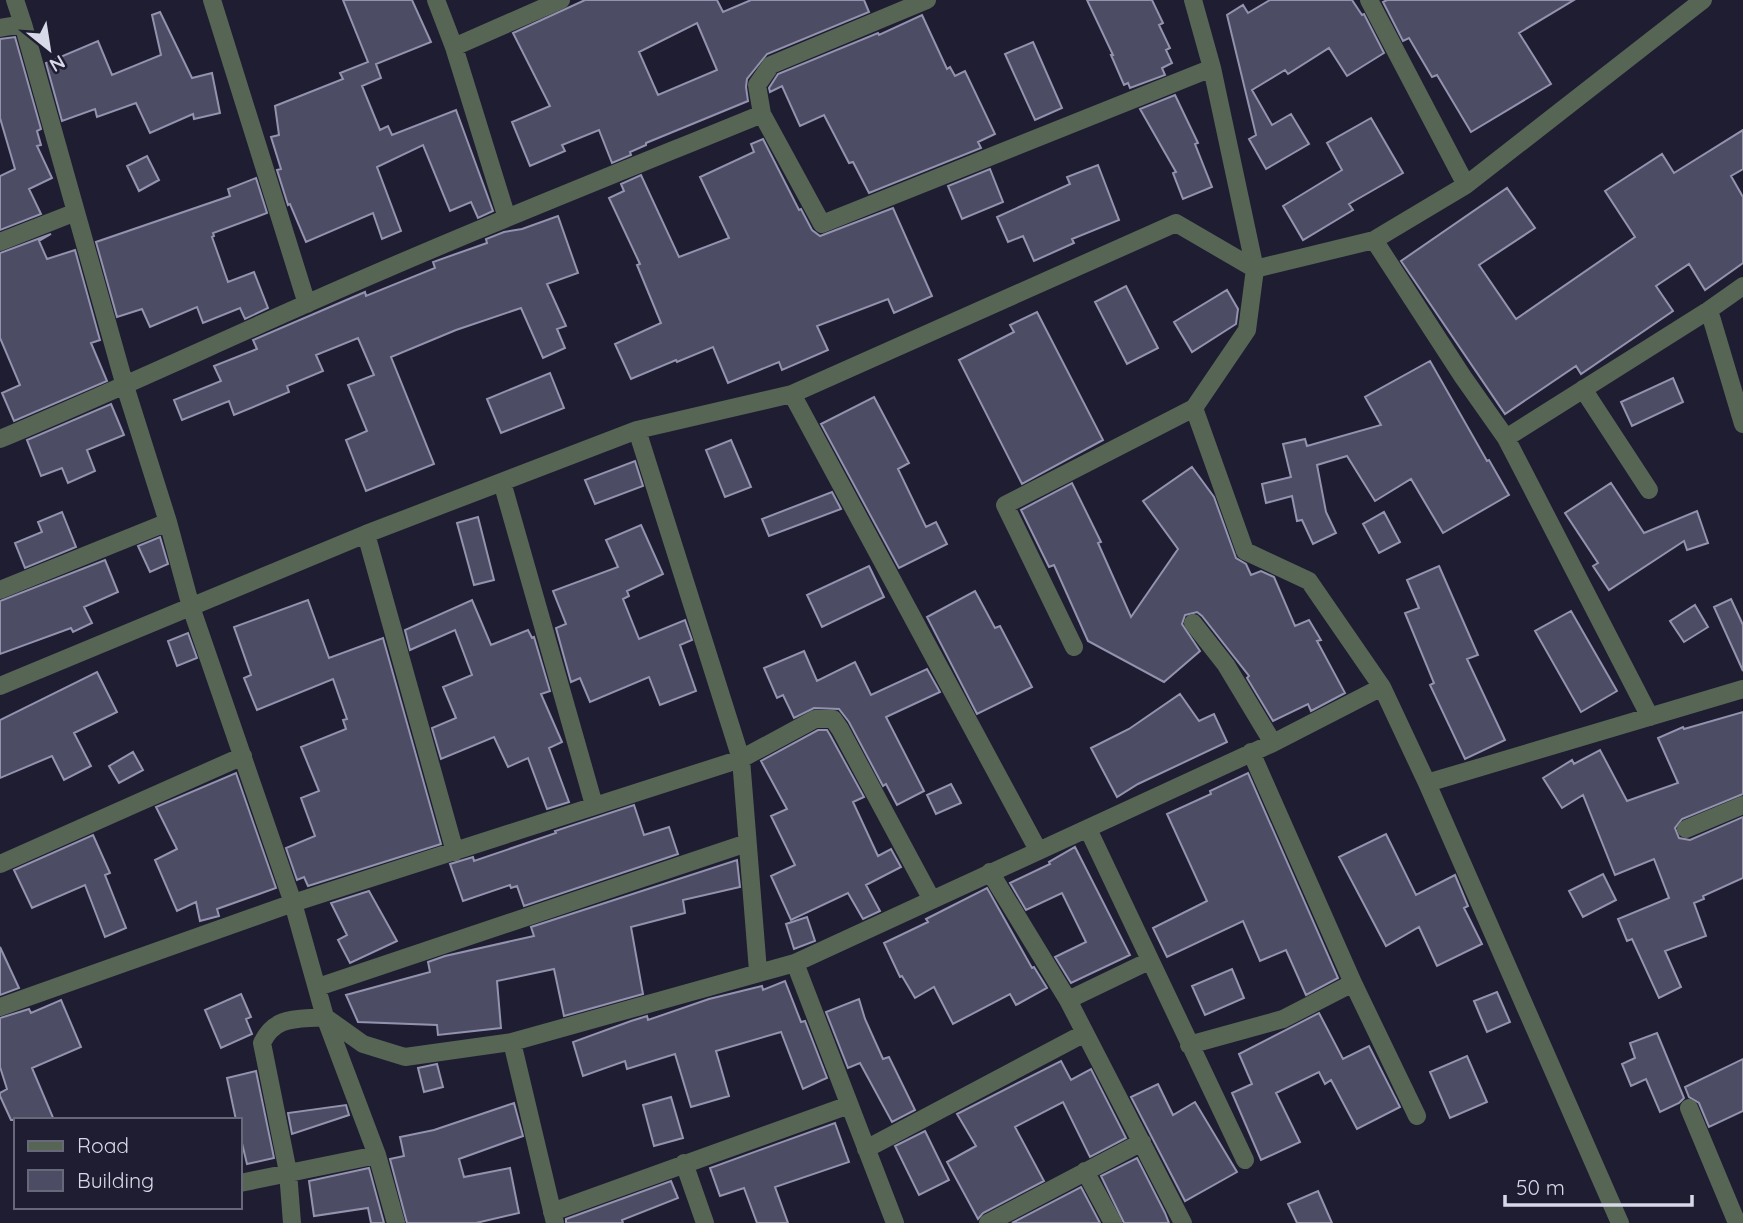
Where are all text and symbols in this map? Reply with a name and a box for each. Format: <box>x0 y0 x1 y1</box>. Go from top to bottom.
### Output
north arrow <box>14 14 84 84</box>
text: N <box>45 50 70 78</box>
legend <box>14 1118 242 1209</box>
text: Road <box>77 1132 129 1158</box>
scale bar <box>1505 1164 1692 1208</box>
text: Building <box>77 1167 154 1193</box>
text: 50 m <box>1516 1174 1565 1200</box>

